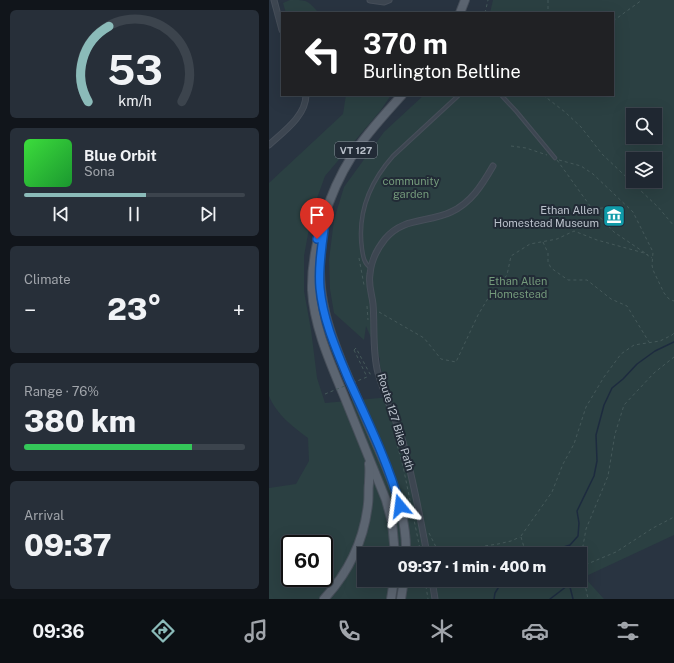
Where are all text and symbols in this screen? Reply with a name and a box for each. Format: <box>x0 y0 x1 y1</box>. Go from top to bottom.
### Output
text: 370 m <box>363 27 448 60</box>
icon: left <box>297 28 349 80</box>
text: 53 <box>107 45 162 94</box>
text: Burlington Beltline <box>363 61 521 82</box>
text: km/h <box>118 91 151 108</box>
map controls <box>626 108 662 188</box>
button: search <box>626 108 662 144</box>
road number: VT 127 <box>335 142 377 158</box>
text: Blue Orbit <box>84 147 157 164</box>
button: layers <box>626 152 662 188</box>
text: Sona <box>84 164 115 179</box>
park label: community garden <box>383 175 440 200</box>
pin <box>300 198 334 239</box>
icon: previous <box>50 203 72 225</box>
icon: pause <box>123 203 145 225</box>
icon: next <box>197 203 219 225</box>
museum icon: Ethan Allen Homestead Museum <box>601 203 627 229</box>
icon: arrive <box>306 204 328 226</box>
place label: Ethan Allen Homestead Museum <box>494 204 599 229</box>
text: Climate <box>24 272 71 287</box>
park label: Ethan Allen Homestead <box>489 275 547 300</box>
text: 23° <box>107 291 162 327</box>
text: − <box>24 297 36 323</box>
text: + <box>233 297 245 323</box>
street label: Route 127 Bike Path <box>375 372 417 472</box>
text: Range · 76% <box>24 384 99 399</box>
text: 380 km <box>24 403 136 439</box>
position arrow <box>379 485 421 527</box>
text: Arrival <box>24 508 64 523</box>
text: 09:37 <box>24 527 112 563</box>
speed limit sign: 60 <box>281 535 333 587</box>
text: 09:37 · 1 min · 400 m <box>398 558 546 575</box>
icon: directions <box>149 617 177 645</box>
icon: music <box>242 617 270 645</box>
icon: phone <box>335 617 363 645</box>
icon: climate <box>428 617 456 645</box>
icon: car <box>521 617 549 645</box>
icon: filters <box>614 617 642 645</box>
text: 09:36 <box>32 621 84 642</box>

